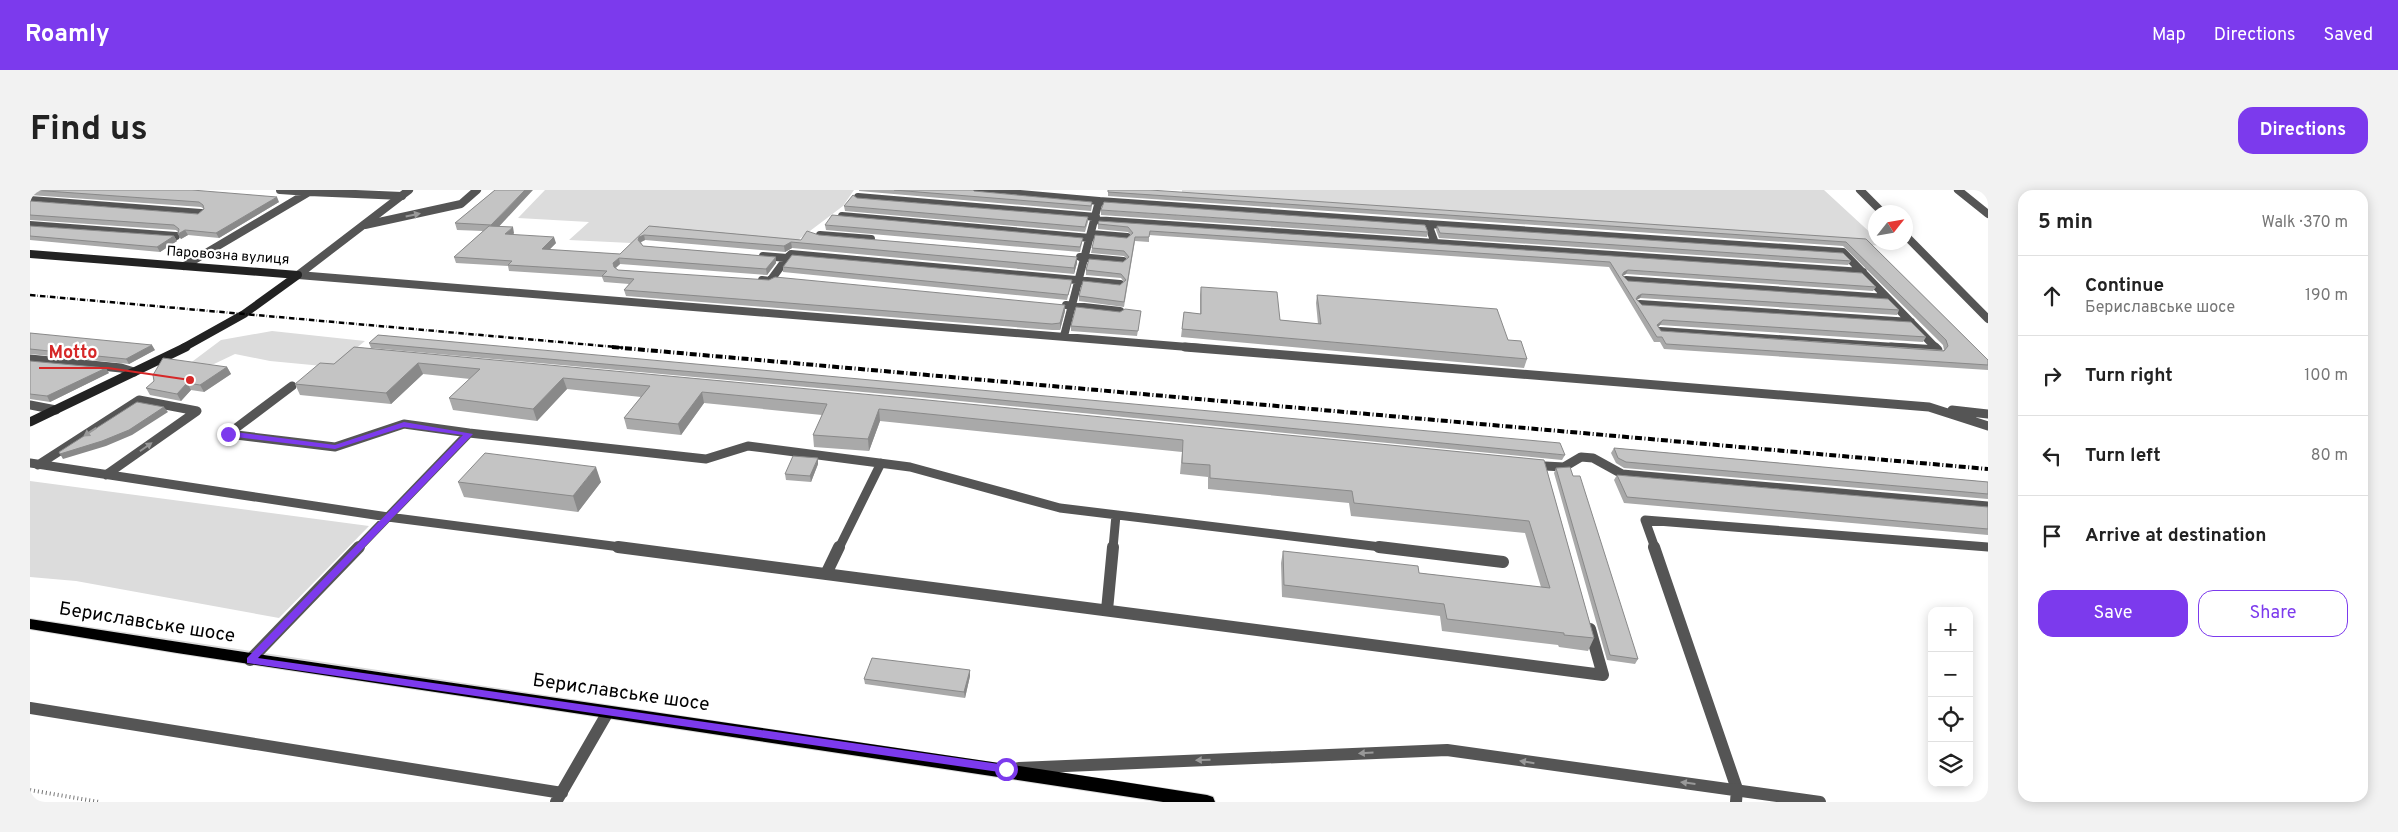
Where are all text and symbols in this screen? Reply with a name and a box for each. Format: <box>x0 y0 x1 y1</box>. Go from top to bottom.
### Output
text: Roamly <box>25 20 110 50</box>
text: Map <box>2152 24 2186 47</box>
text: Directions <box>2214 24 2296 47</box>
text: Saved <box>2324 24 2373 47</box>
button: Directions <box>2238 107 2368 154</box>
text: Find us <box>30 108 148 152</box>
north arrow <box>1868 205 1913 250</box>
text: 5 min <box>2038 209 2093 236</box>
one-way arrow <box>405 210 421 218</box>
text: Walk · 370 m <box>2261 213 2348 233</box>
street label: Паровозна вулиця <box>166 243 290 269</box>
text: Continue <box>2085 274 2164 298</box>
icon: ahead <box>2038 282 2066 310</box>
text: 190 m <box>2305 286 2348 306</box>
text: Бериславське шосе <box>2085 298 2235 318</box>
callout: Motto <box>39 335 108 368</box>
text: Motto <box>49 342 97 365</box>
icon: right <box>2038 362 2066 390</box>
text: Turn right <box>2085 364 2173 388</box>
text: 100 m <box>2304 366 2348 386</box>
route end <box>217 423 240 446</box>
one-way arrow <box>83 427 97 436</box>
one-way arrow <box>139 442 152 452</box>
icon: left <box>2038 442 2066 470</box>
text: Turn left <box>2085 444 2161 468</box>
text: 80 m <box>2311 446 2348 466</box>
icon: arrive <box>2038 522 2066 550</box>
text: Arrive at destination <box>2085 524 2266 548</box>
button: Save <box>2038 590 2188 637</box>
button: Share <box>2198 590 2348 637</box>
street label: Бериславське шосе <box>57 597 237 649</box>
map controls <box>1928 607 1973 787</box>
button: + <box>1928 607 1973 652</box>
button: − <box>1928 652 1973 697</box>
street label: Бериславське шосе <box>531 669 711 717</box>
button: locate <box>1928 697 1973 742</box>
button: layers <box>1928 742 1973 787</box>
one-way arrow <box>1358 750 1374 758</box>
one-way arrow <box>1195 757 1211 765</box>
route start <box>995 758 1018 781</box>
one-way arrow <box>1519 758 1535 766</box>
one-way arrow <box>1680 779 1696 787</box>

